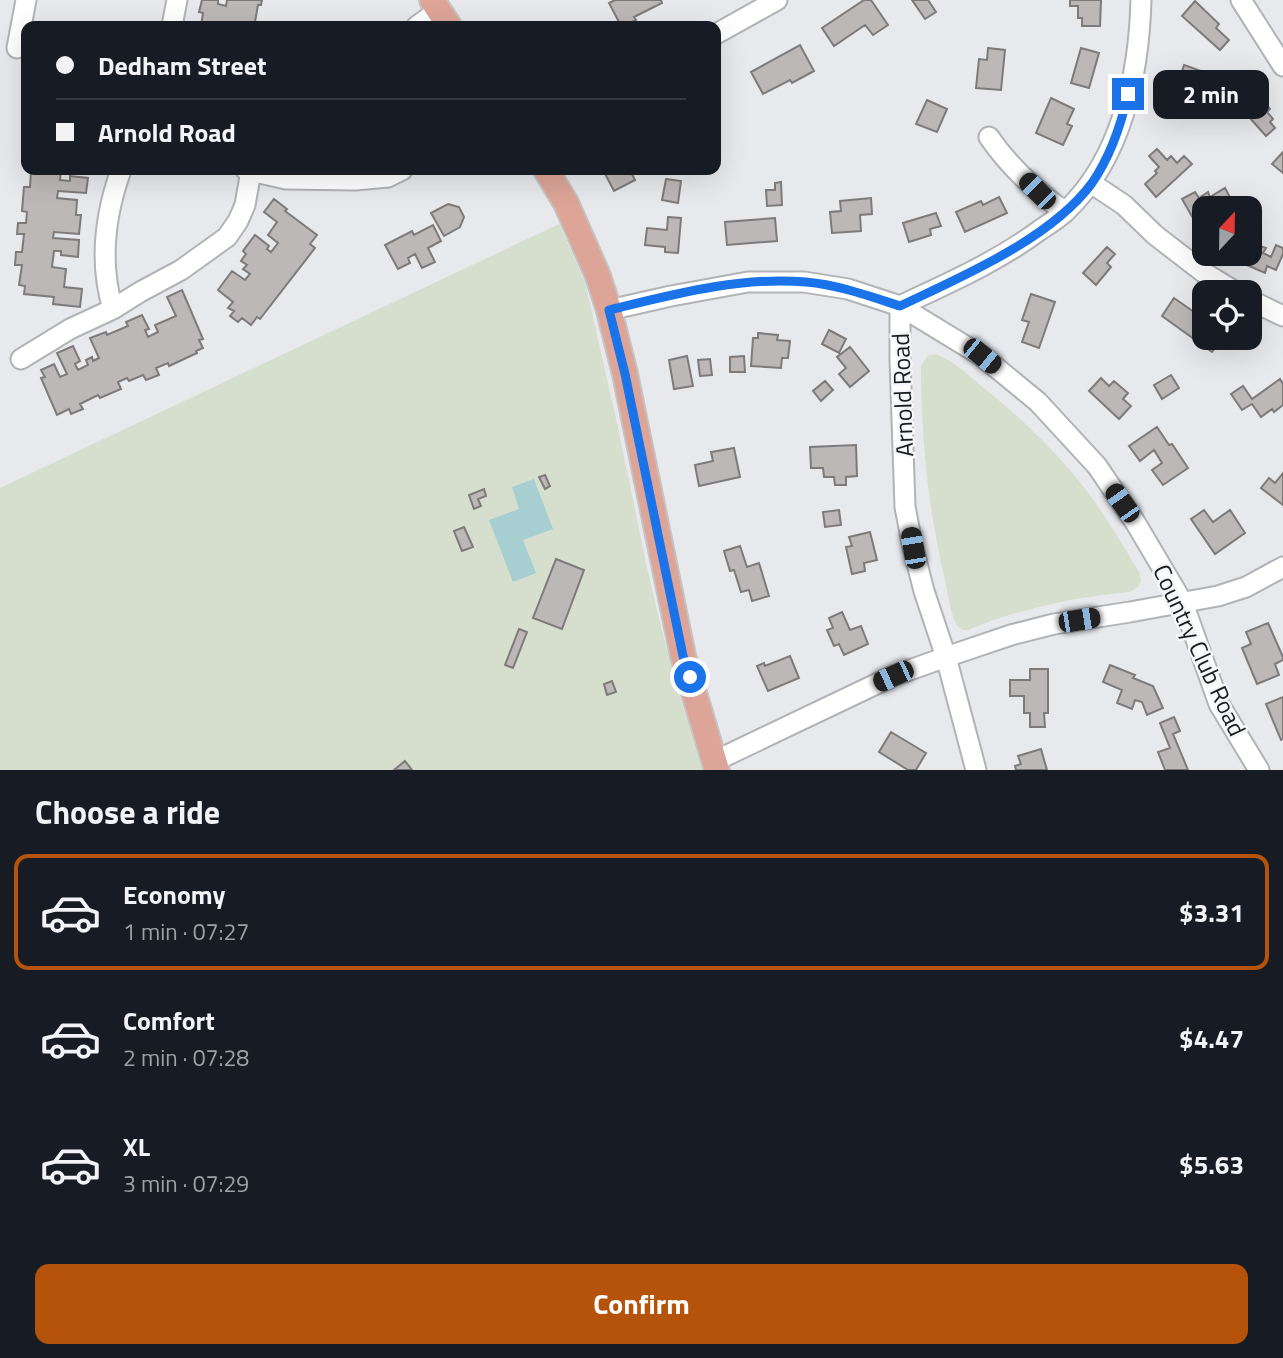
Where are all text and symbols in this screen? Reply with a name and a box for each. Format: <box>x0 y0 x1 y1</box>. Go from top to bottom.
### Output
text: Dedham Street <box>98 46 266 85</box>
callout: 2 min <box>1152 70 1268 119</box>
text: 2 min <box>1183 77 1239 112</box>
route end <box>1112 78 1144 110</box>
text: Arnold Road <box>98 113 236 152</box>
car <box>1015 169 1060 213</box>
north arrow <box>1192 196 1262 266</box>
map controls <box>1192 196 1262 350</box>
button: locate <box>1192 280 1262 350</box>
street label: Arnold Road <box>882 333 922 457</box>
car <box>960 335 1005 377</box>
car <box>1102 480 1143 526</box>
car <box>900 525 927 571</box>
street label: Country Club Road <box>1144 558 1256 742</box>
car <box>1057 606 1102 634</box>
car <box>870 658 917 694</box>
route start <box>674 661 706 693</box>
text: Choose a ride <box>35 788 220 836</box>
text: Economy <box>123 875 225 914</box>
icon: car <box>39 881 102 944</box>
text: $3.31 <box>1179 893 1244 932</box>
text: 1 min · 07:27 <box>123 914 249 949</box>
text: Comfort <box>123 1001 215 1040</box>
icon: car <box>39 1007 102 1070</box>
text: $4.47 <box>1179 1019 1244 1058</box>
text: 2 min · 07:28 <box>123 1040 249 1075</box>
text: XL <box>123 1127 150 1166</box>
icon: car <box>39 1133 102 1196</box>
text: $5.63 <box>1179 1145 1244 1184</box>
text: 3 min · 07:29 <box>123 1166 249 1201</box>
button: Confirm <box>35 1264 1248 1344</box>

